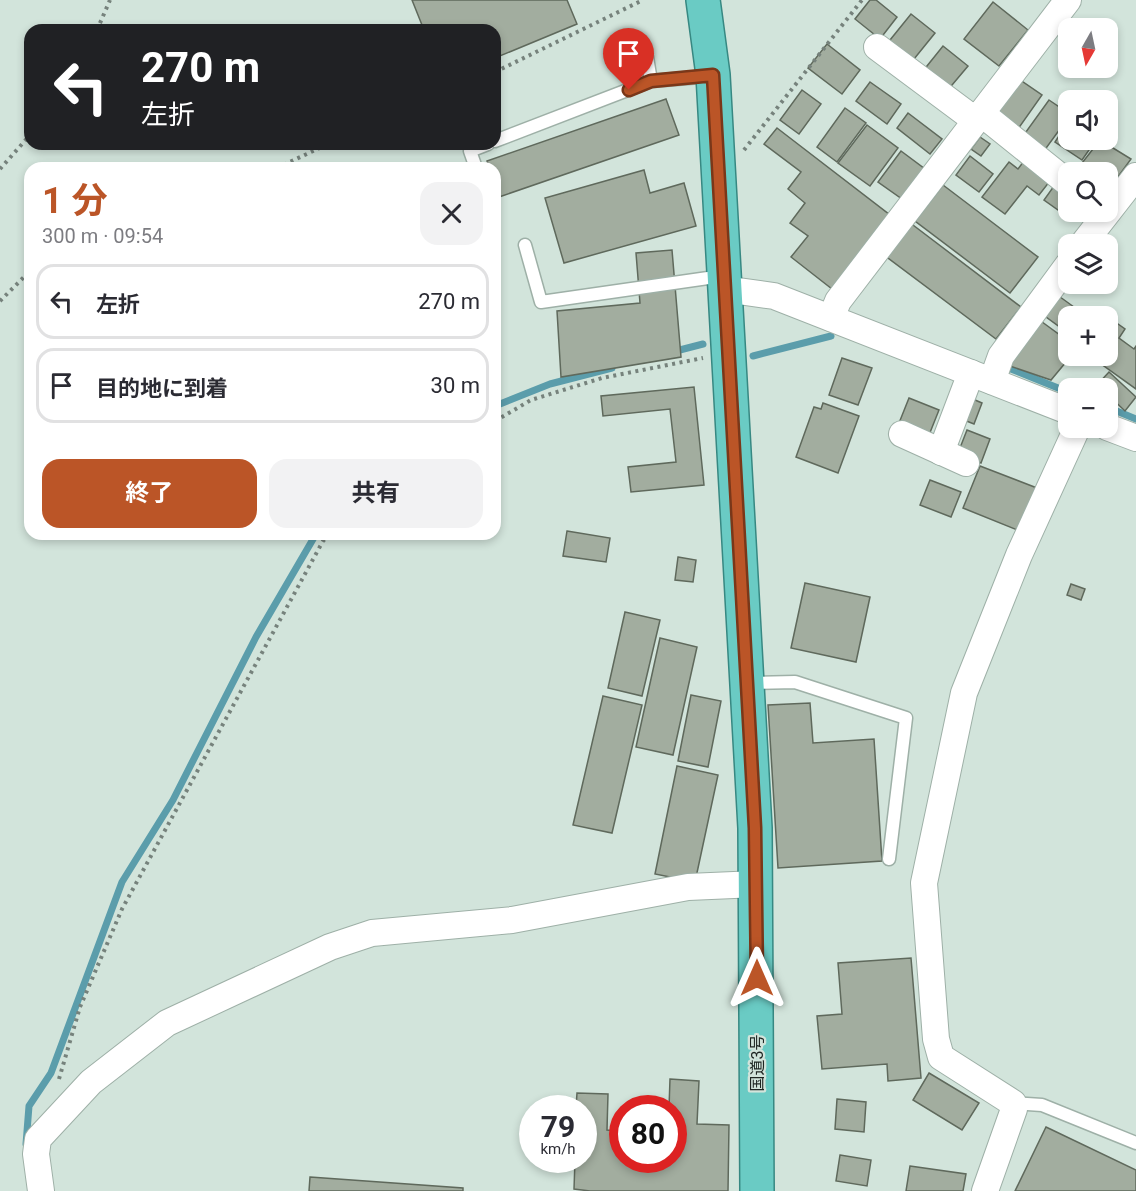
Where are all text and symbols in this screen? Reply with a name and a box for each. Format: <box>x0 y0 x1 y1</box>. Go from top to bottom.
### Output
north arrow <box>1058 18 1118 78</box>
map controls <box>1058 18 1118 438</box>
pin <box>603 28 654 90</box>
icon: arrive <box>612 37 645 70</box>
text: 270 m <box>141 43 260 92</box>
icon: left <box>42 48 120 126</box>
button: sound <box>1058 90 1118 150</box>
text: 左折 <box>141 99 195 131</box>
button: search <box>1058 162 1118 222</box>
text: 1 分 <box>42 180 108 222</box>
button: close <box>420 182 483 245</box>
text: 300 m · 09:54 <box>42 224 163 248</box>
button: layers <box>1058 234 1118 294</box>
icon: left <box>45 285 78 318</box>
text: 270 m <box>418 289 480 314</box>
text: 左折 <box>96 292 140 317</box>
button: + <box>1058 306 1118 366</box>
icon: arrive <box>45 369 78 402</box>
text: 30 m <box>431 373 480 398</box>
text: 目的地に到着 <box>96 376 228 401</box>
button: − <box>1058 378 1118 438</box>
button: 終了 <box>42 459 257 528</box>
button: 共有 <box>269 459 483 528</box>
position arrow <box>725 946 789 1010</box>
street label: 国道3号 <box>748 1035 767 1092</box>
speed limit sign: 80 <box>609 1095 687 1173</box>
text: 79 <box>541 1109 575 1144</box>
text: km/h <box>540 1140 576 1158</box>

